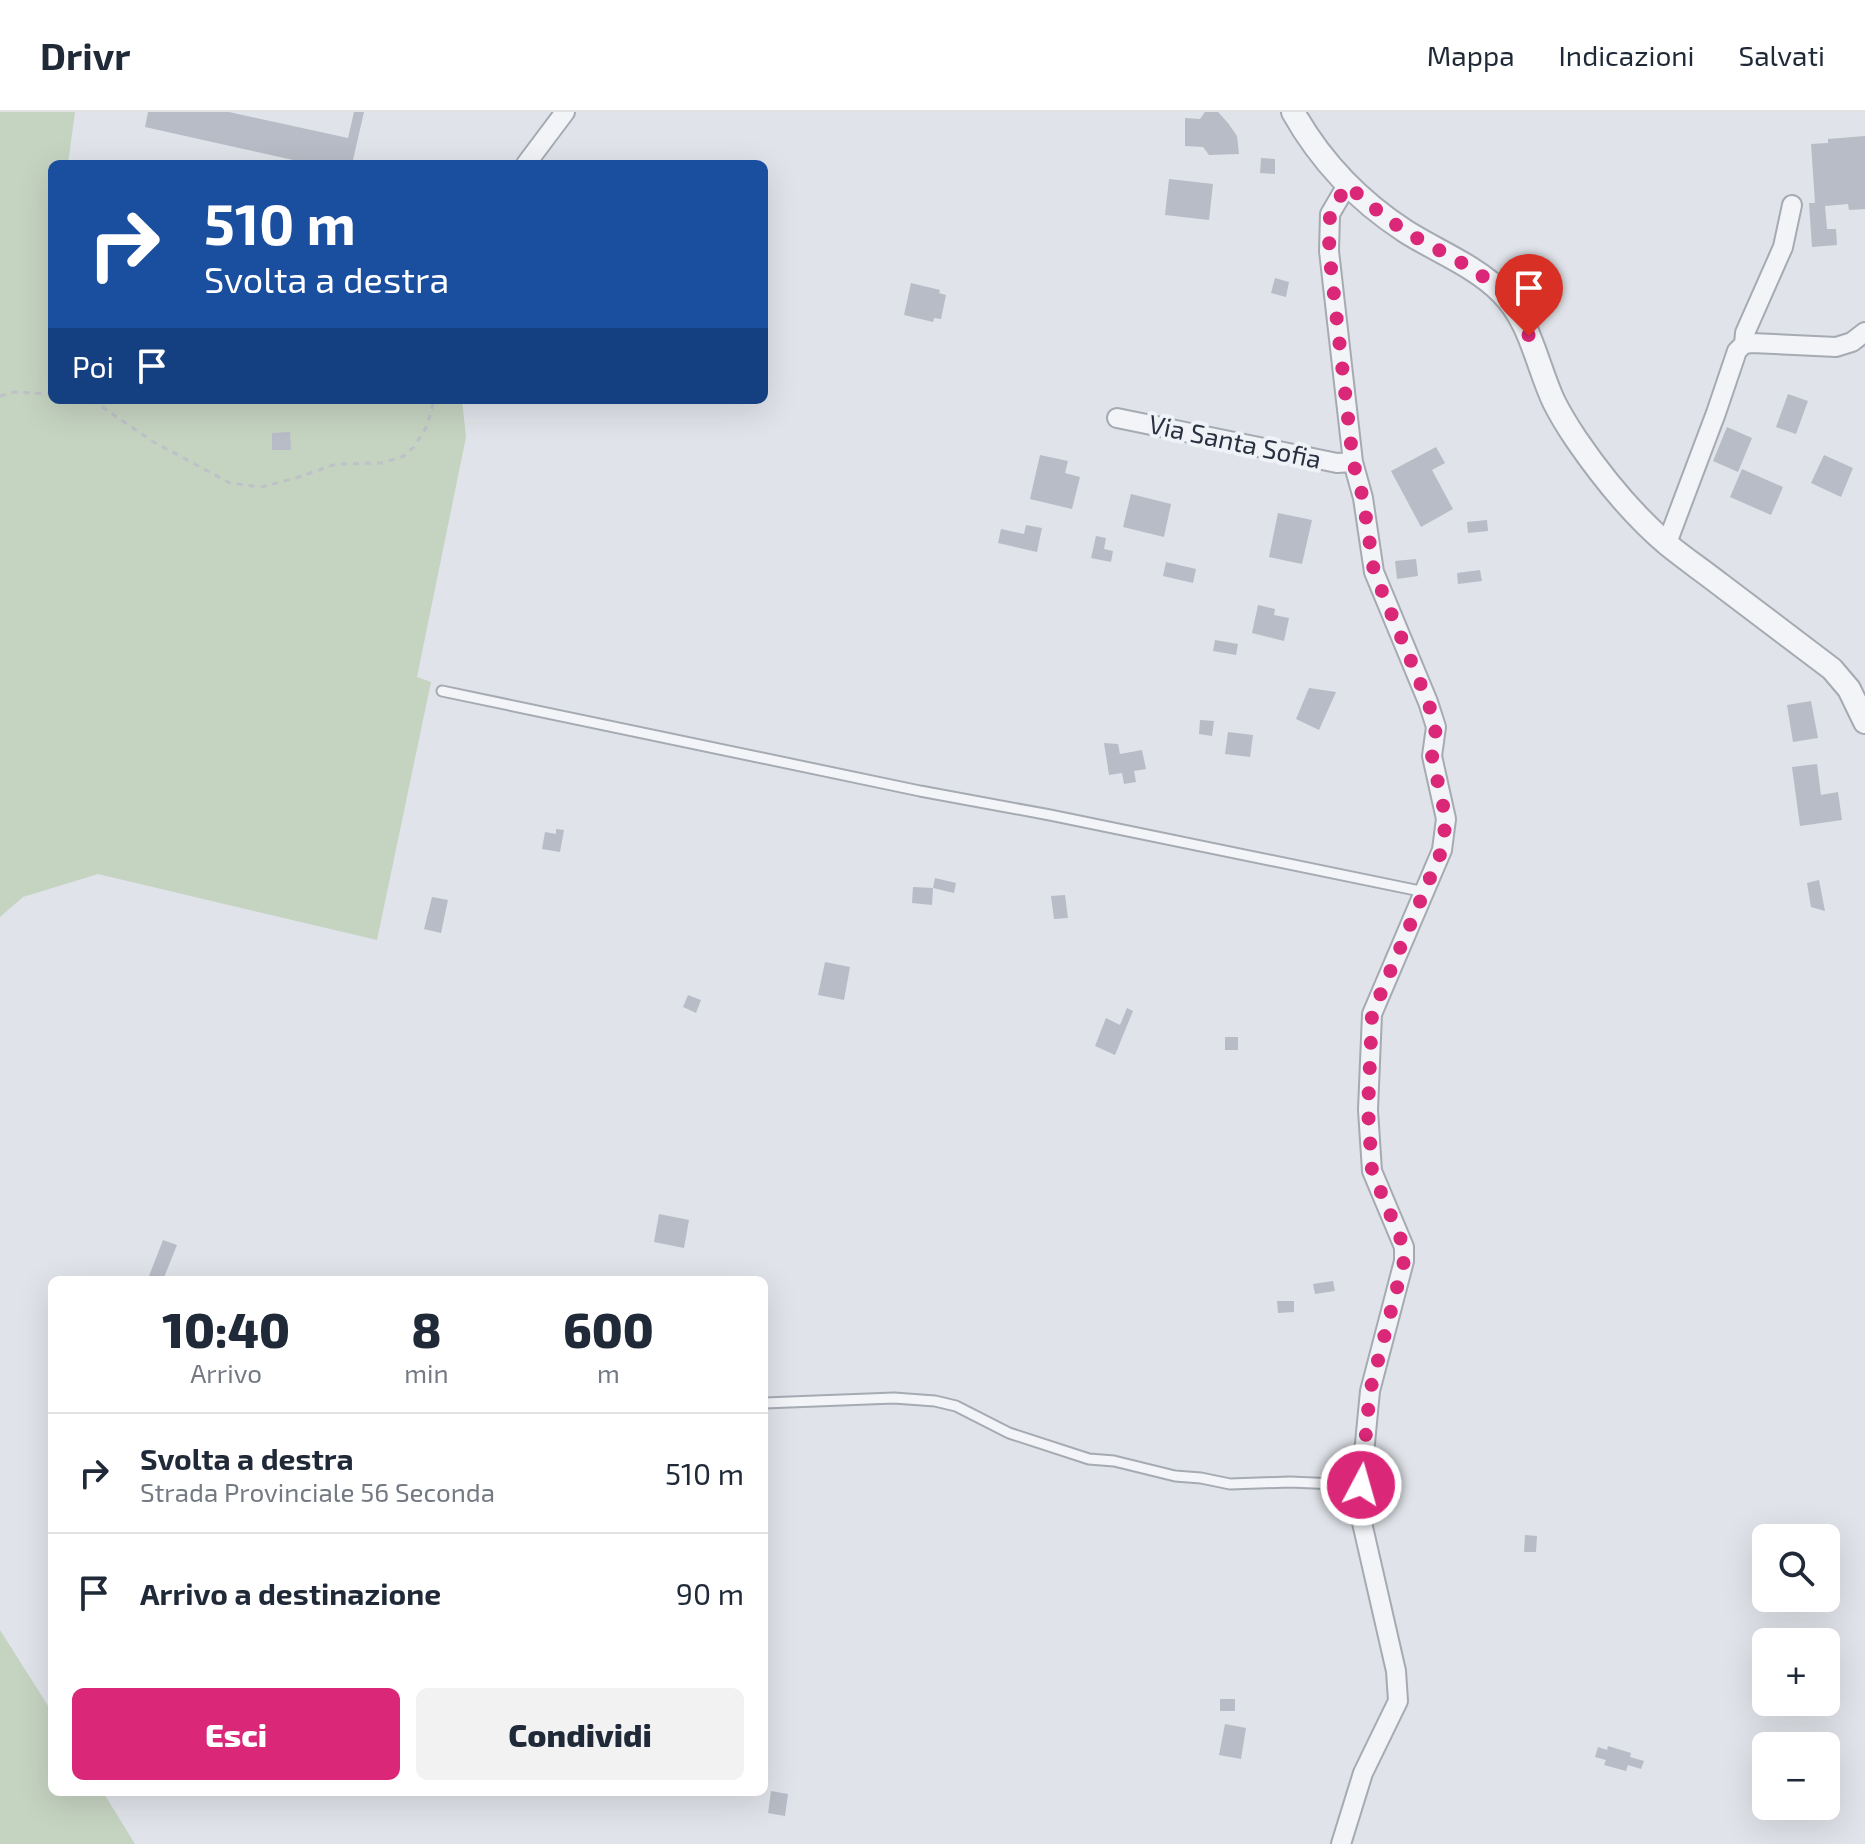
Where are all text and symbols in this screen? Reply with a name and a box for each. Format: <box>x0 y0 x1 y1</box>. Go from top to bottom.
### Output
text: Drivr <box>40 32 130 78</box>
text: Mappa <box>1427 38 1515 72</box>
text: Indicazioni <box>1559 38 1695 72</box>
text: Salvati <box>1739 38 1825 72</box>
text: 510 m <box>204 189 356 256</box>
icon: right <box>72 192 176 296</box>
pin <box>1495 254 1563 336</box>
text: Svolta a destra <box>204 257 449 300</box>
icon: arrive <box>1507 266 1551 310</box>
icon: arrive <box>130 344 174 388</box>
text: Poi <box>72 348 114 384</box>
street label: Via Santa Sofia <box>1146 407 1324 474</box>
text: 10:40 <box>162 1300 290 1358</box>
text: 8 <box>411 1300 442 1358</box>
text: 600 <box>563 1300 654 1358</box>
text: Arrivo <box>190 1357 262 1388</box>
text: min <box>404 1357 449 1388</box>
text: m <box>597 1357 620 1388</box>
text: Svolta a destra <box>140 1440 354 1476</box>
position arrow <box>1319 1443 1403 1527</box>
icon: right <box>72 1451 116 1495</box>
text: 510 m <box>665 1455 744 1491</box>
text: Strada Provinciale 56 Seconda <box>140 1476 495 1507</box>
map controls <box>1752 1524 1840 1820</box>
button: search <box>1752 1524 1840 1612</box>
icon: arrive <box>72 1571 116 1615</box>
text: Arrivo a destinazione <box>140 1575 441 1611</box>
text: 90 m <box>676 1575 744 1611</box>
button: + <box>1752 1628 1840 1716</box>
button: Esci <box>72 1688 400 1780</box>
button: Condividi <box>416 1688 744 1780</box>
button: − <box>1752 1732 1840 1820</box>

